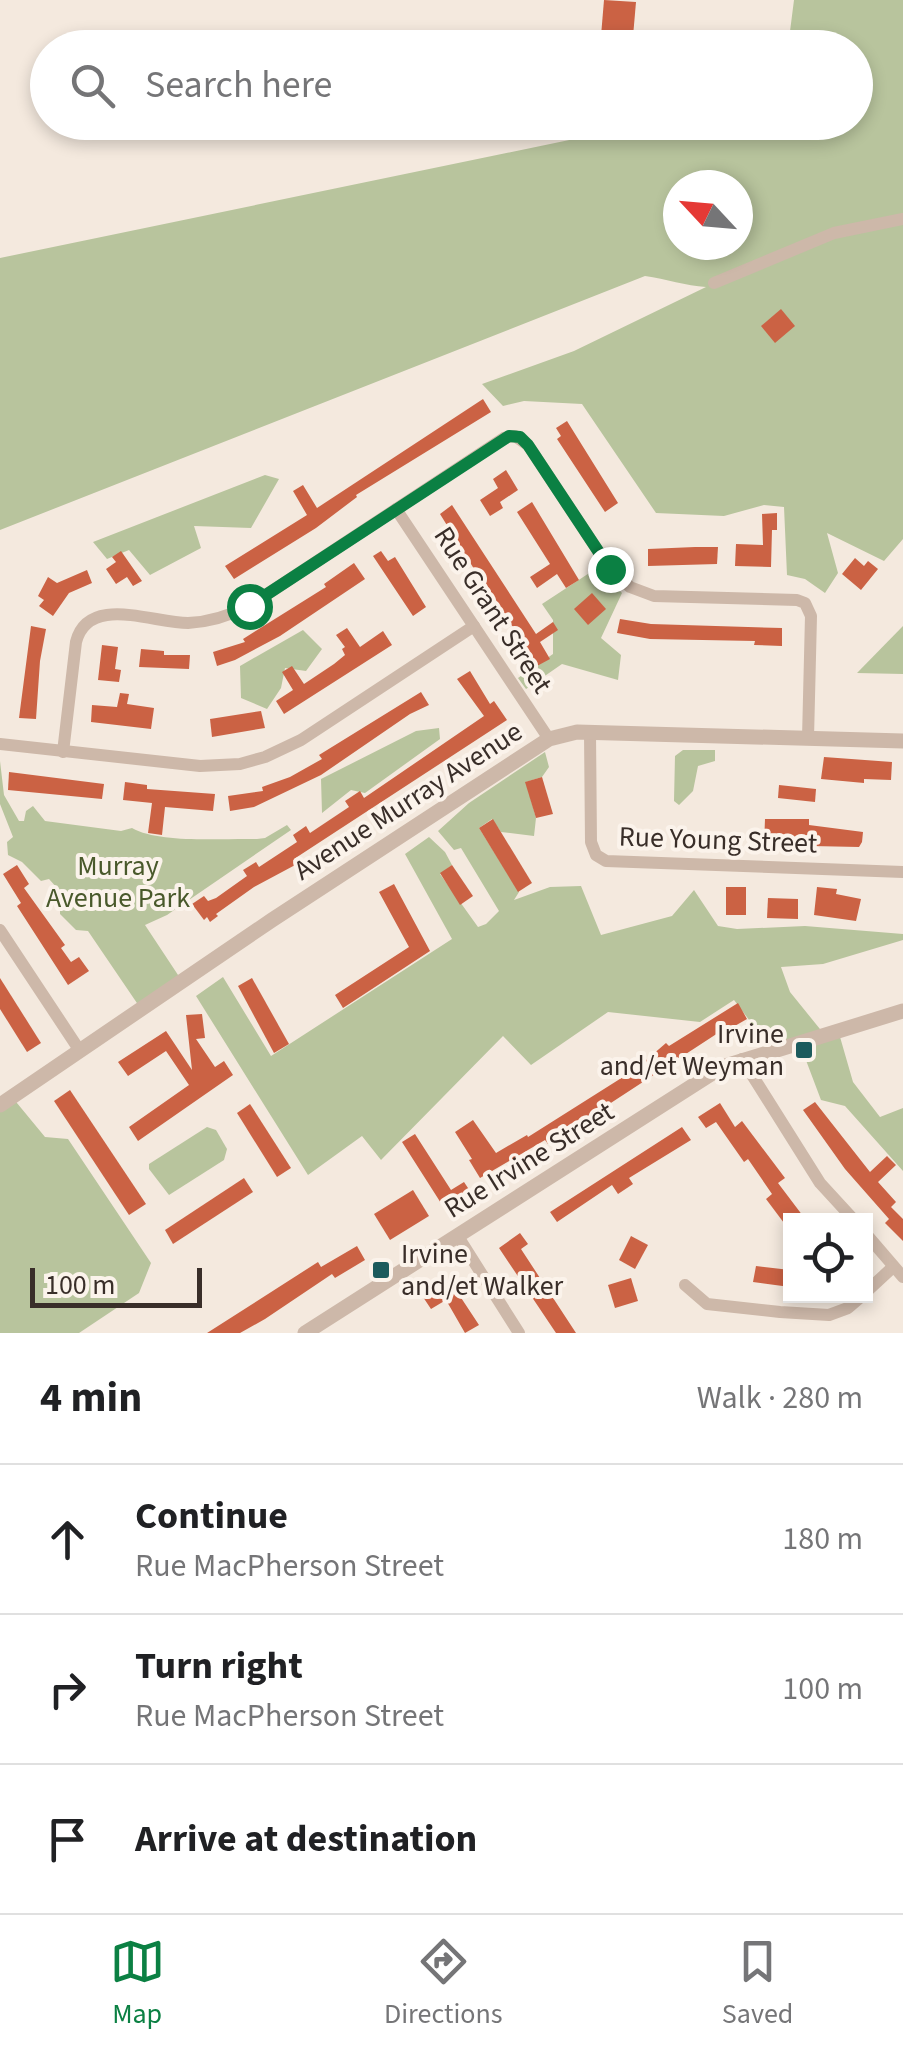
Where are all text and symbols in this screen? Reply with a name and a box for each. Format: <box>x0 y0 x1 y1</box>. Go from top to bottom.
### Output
search box <box>30 30 873 140</box>
icon: search <box>65 58 120 113</box>
text: Search here <box>145 58 332 112</box>
north arrow <box>663 170 753 260</box>
street label: Rue Grant Street <box>424 519 562 702</box>
route end <box>588 547 634 593</box>
route start <box>227 584 273 630</box>
street label: Avenue Murray Avenue <box>286 712 530 890</box>
street label: Rue Young Street <box>618 817 818 863</box>
park label: Murray Avenue Park <box>46 846 190 918</box>
place label: Irvine and/et Weyman <box>600 1014 784 1086</box>
marker: Irvine and/et Weyman <box>793 1039 815 1061</box>
street label: Rue Irvine Street <box>436 1092 622 1228</box>
map controls <box>783 1213 873 1303</box>
button: locate <box>783 1213 873 1303</box>
place label: Irvine and/et Walker <box>401 1234 564 1306</box>
marker: Irvine and/et Walker <box>370 1259 392 1281</box>
scale bar <box>30 1263 202 1308</box>
text: 100 m <box>45 1265 116 1305</box>
text: 4 min <box>40 1368 142 1428</box>
text: Walk · 280 m <box>697 1375 863 1421</box>
text: Continue <box>135 1489 288 1543</box>
icon: ahead <box>40 1512 95 1567</box>
text: 180 m <box>782 1516 863 1562</box>
text: Rue MacPherson Street <box>135 1543 444 1589</box>
text: Turn right <box>135 1639 303 1693</box>
icon: right <box>40 1662 95 1717</box>
text: 100 m <box>782 1666 863 1712</box>
text: Rue MacPherson Street <box>135 1693 444 1739</box>
icon: arrive <box>40 1812 95 1867</box>
text: Arrive at destination <box>135 1812 477 1866</box>
tab: Map <box>110 1934 165 2034</box>
tab: Directions <box>384 1934 503 2034</box>
tab: Saved <box>722 1934 793 2034</box>

